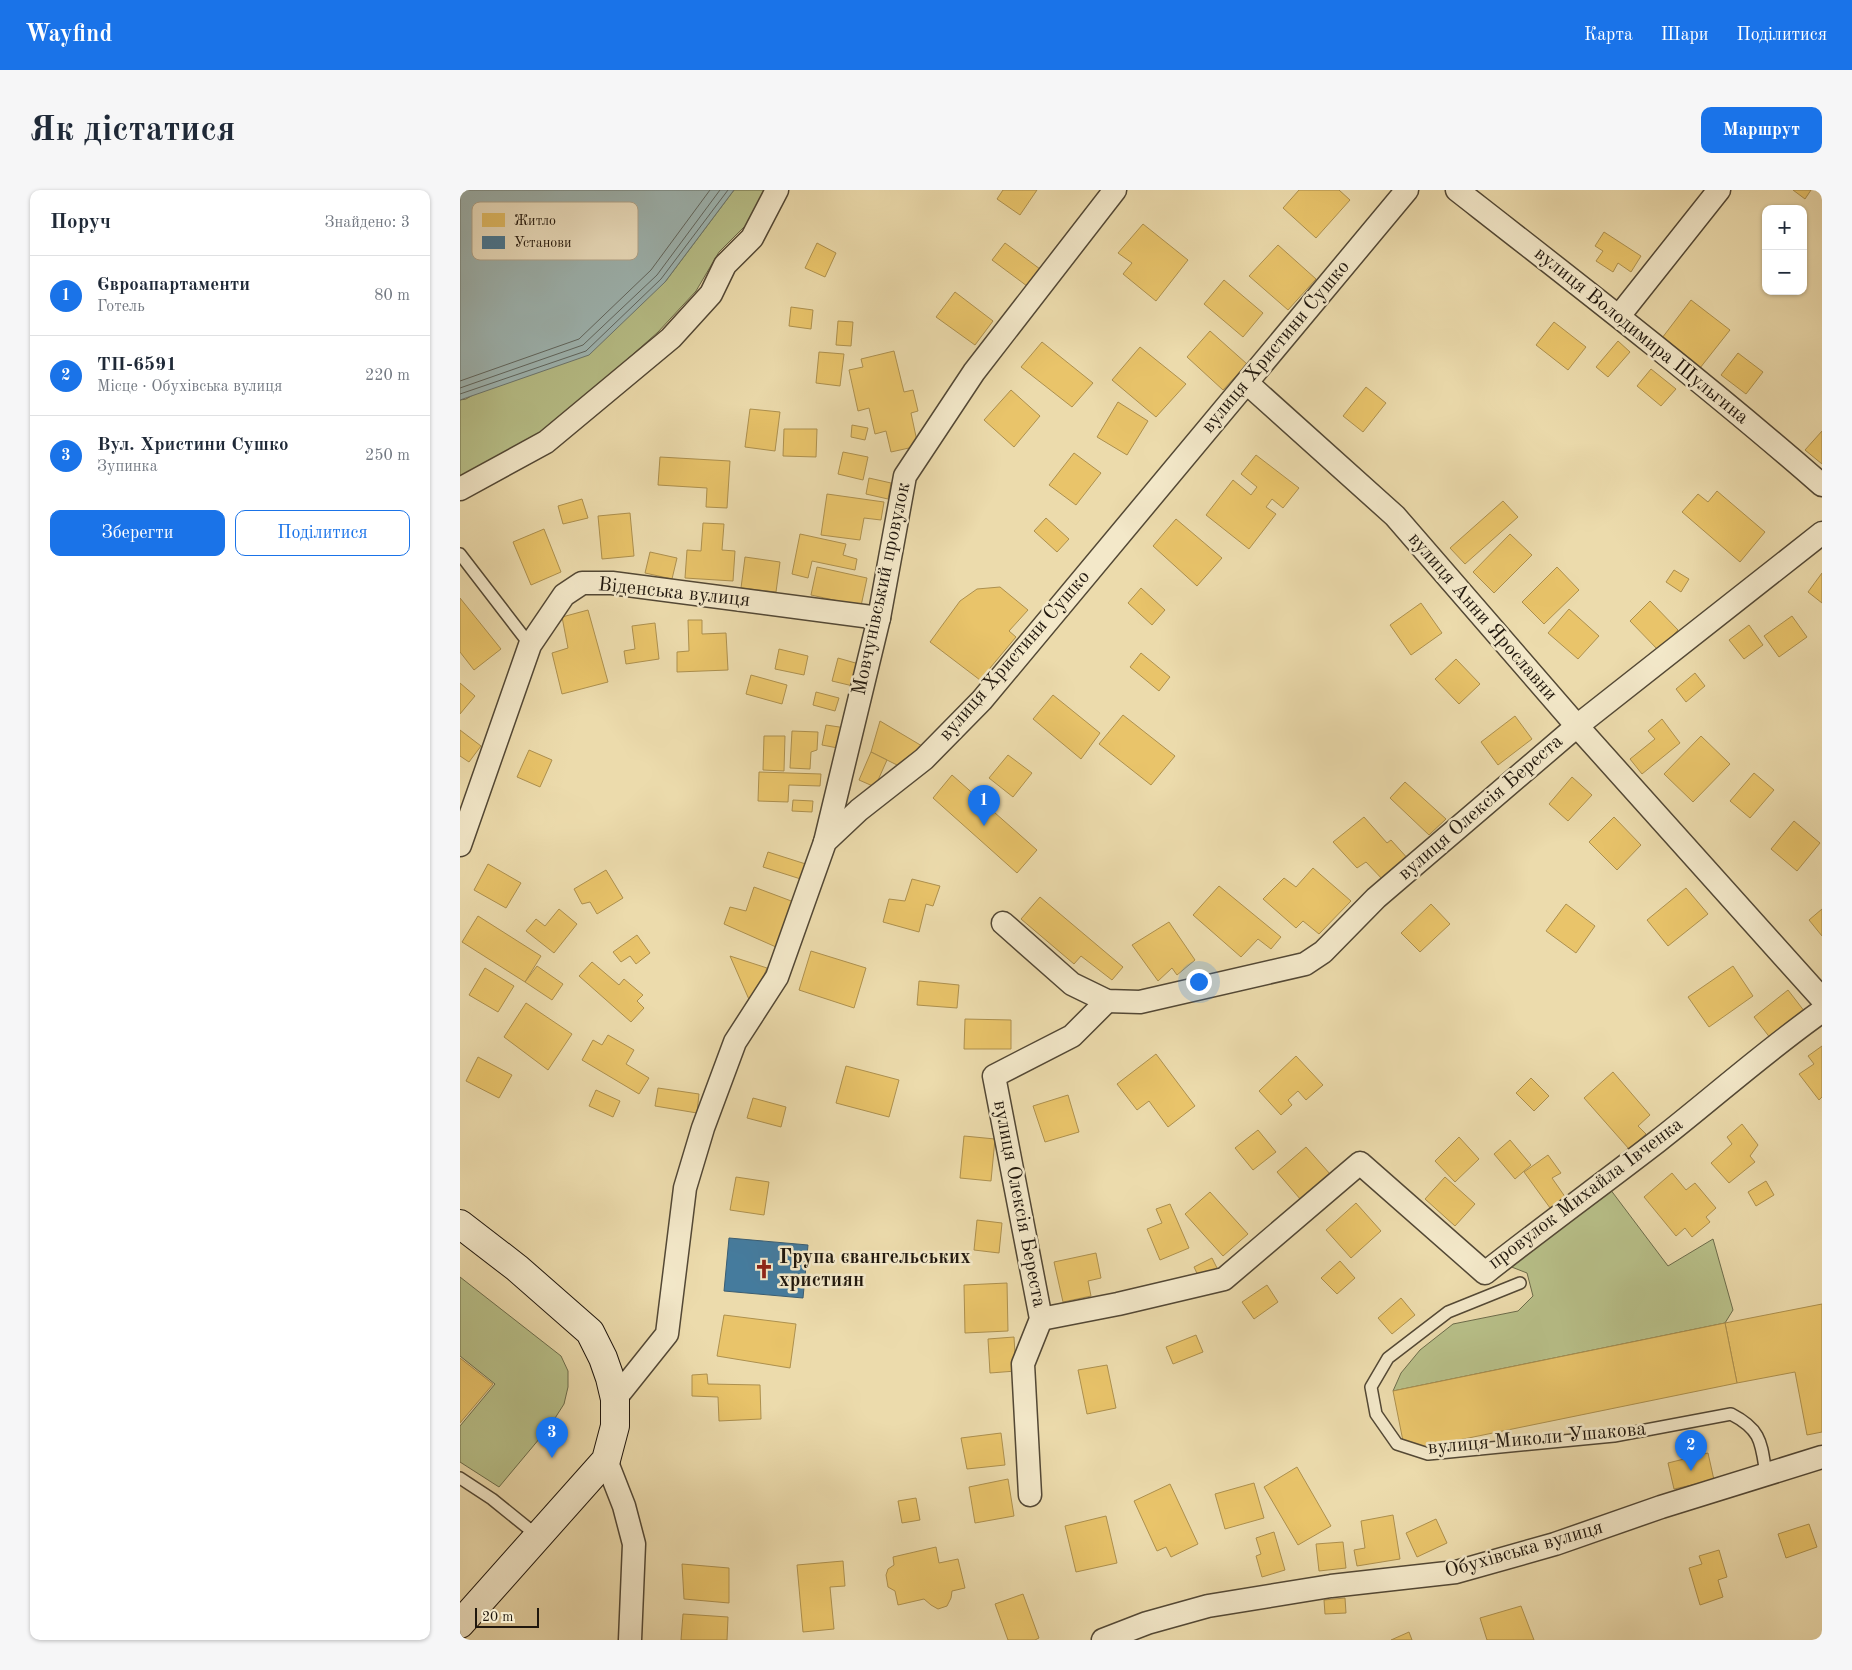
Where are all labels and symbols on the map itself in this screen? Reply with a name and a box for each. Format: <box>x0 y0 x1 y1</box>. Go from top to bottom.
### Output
legend <box>472 202 638 260</box>
text: Житло <box>514 214 556 228</box>
text: Установи <box>514 236 572 250</box>
street label: вулиця Володимира Шульгина <box>1530 244 1752 428</box>
street label: вулиця Христини Сушко <box>1198 257 1354 437</box>
street label: Мовчунівський провулок <box>850 481 914 697</box>
street label: вулиця Анни Ярославни <box>1404 529 1560 705</box>
street label: вулиця Христини Сушко <box>936 567 1094 745</box>
street label: Віденська вулиця <box>597 575 751 611</box>
street label: вулиця Олексія Береста <box>1395 731 1567 885</box>
pin: 1 <box>968 785 1000 826</box>
your location <box>1186 969 1212 995</box>
street label: вулиця Олексія Береста <box>989 1099 1049 1309</box>
street label: провулок Михайла Івченка <box>1485 1114 1687 1273</box>
place label: Група євангельських християн <box>779 1248 971 1291</box>
church icon: Група євангельських християн <box>753 1258 775 1280</box>
pin: 3 <box>536 1417 568 1458</box>
street label: вулиця Миколи Ушакова <box>1427 1419 1647 1459</box>
pin: 2 <box>1675 1430 1707 1471</box>
street label: Обухівська вулиця <box>1443 1518 1605 1582</box>
scale bar <box>475 1605 539 1628</box>

